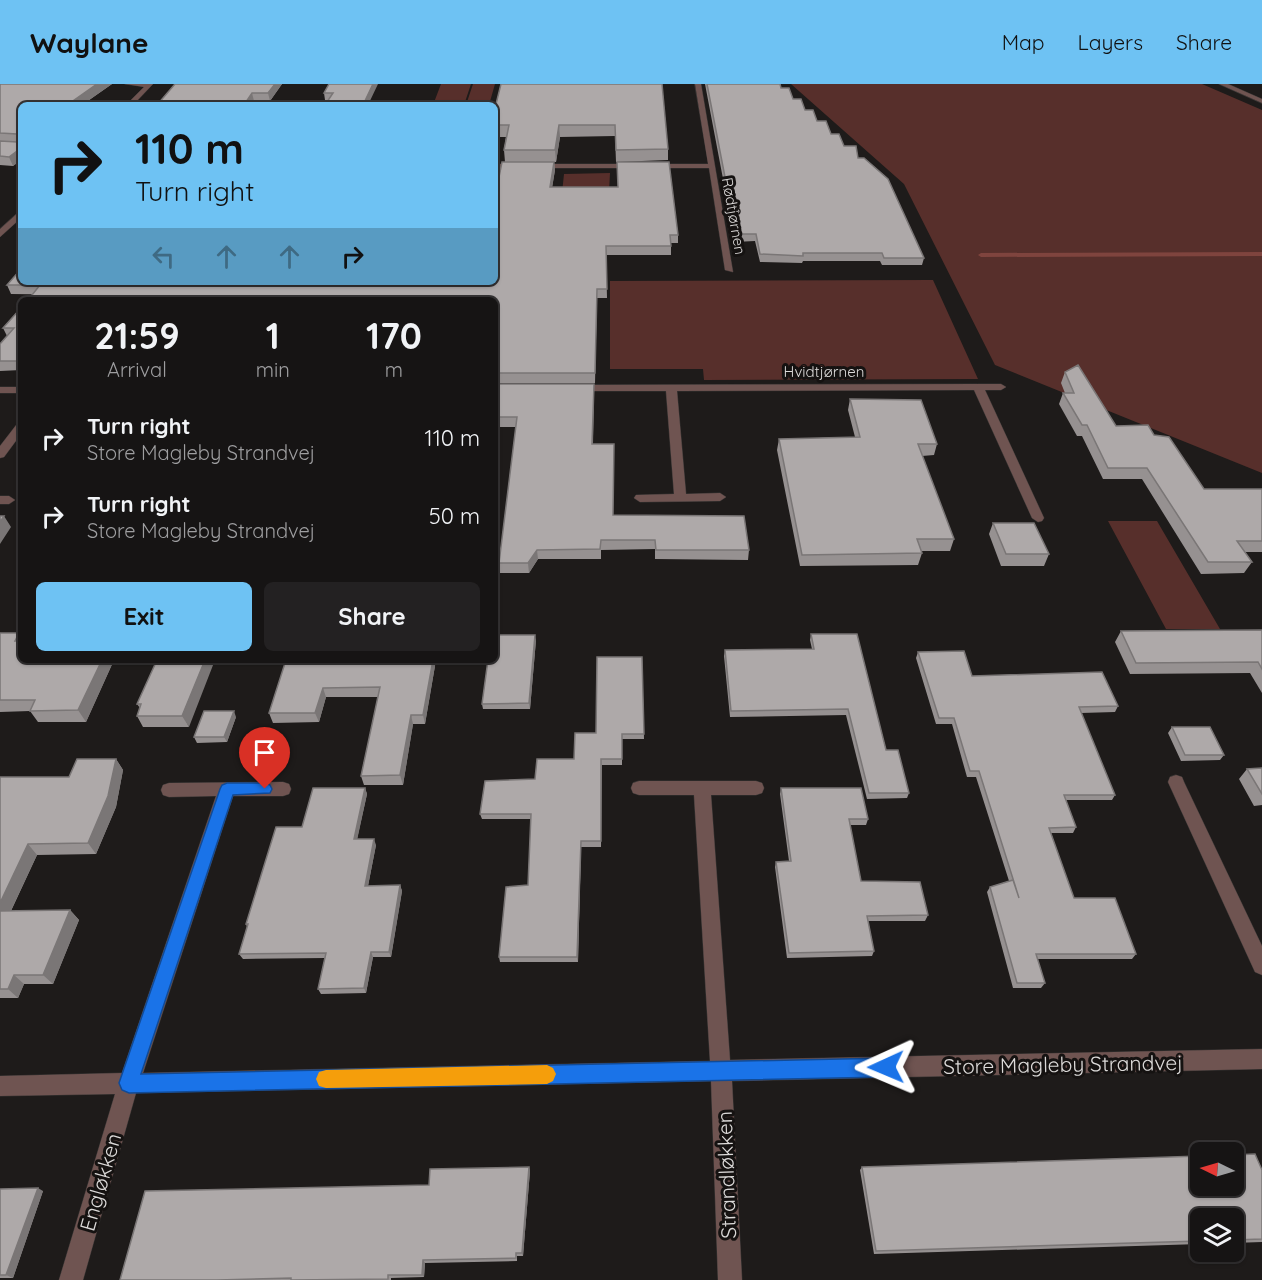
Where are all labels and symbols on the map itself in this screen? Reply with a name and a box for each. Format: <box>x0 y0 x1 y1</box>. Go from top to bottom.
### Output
street label: Rødtjørnen <box>718 176 750 256</box>
street label: Hvidtjørnen <box>784 362 864 381</box>
pin <box>239 727 290 789</box>
position arrow <box>854 1035 918 1099</box>
street label: Store Magleby Strandvej <box>943 1049 1183 1079</box>
street label: Strandløkken <box>711 1111 741 1239</box>
street label: Engløkken <box>74 1130 126 1234</box>
north arrow <box>1190 1142 1244 1196</box>

